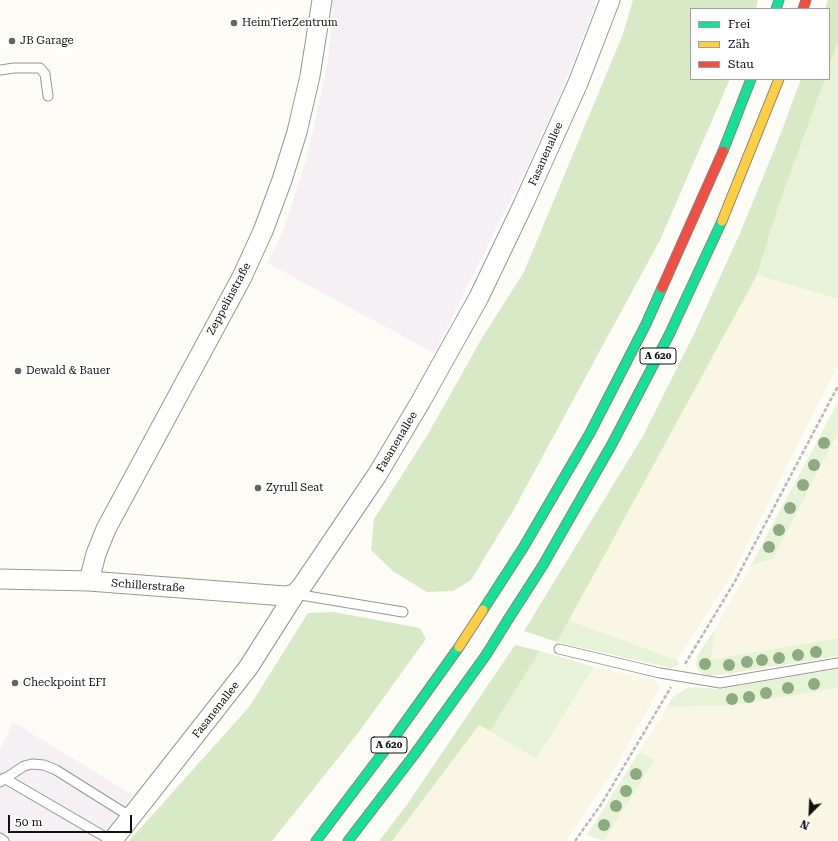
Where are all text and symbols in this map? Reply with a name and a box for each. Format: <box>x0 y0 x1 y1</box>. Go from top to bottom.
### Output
legend <box>690 8 830 80</box>
place label: HeimTierZentrum <box>242 16 338 30</box>
text: Frei <box>728 17 750 31</box>
marker: HeimTierZentrum <box>229 18 239 28</box>
place label: JB Garage <box>20 34 73 48</box>
marker: JB Garage <box>7 36 17 46</box>
text: Zäh <box>728 37 750 51</box>
text: Stau <box>728 57 754 71</box>
street label: Fasanenallee <box>526 120 566 188</box>
street label: Zeppelinstraße <box>204 261 254 337</box>
road number: A 620 <box>640 348 676 364</box>
place label: Dewald & Bauer <box>26 364 110 378</box>
marker: Dewald & Bauer <box>13 366 23 376</box>
street label: Fasanenallee <box>374 409 420 475</box>
place label: Zyrull Seat <box>266 481 323 495</box>
marker: Zyrull Seat <box>253 483 263 493</box>
street label: Schillerstraße <box>111 577 185 595</box>
place label: Checkpoint EFI <box>23 676 106 690</box>
marker: Checkpoint EFI <box>10 678 20 688</box>
street label: Fasanenallee <box>190 679 242 741</box>
road number: A 620 <box>371 737 407 753</box>
north arrow <box>790 793 830 833</box>
scale bar <box>10 807 134 833</box>
text: 50 m <box>15 815 42 829</box>
text: N <box>798 817 811 832</box>

